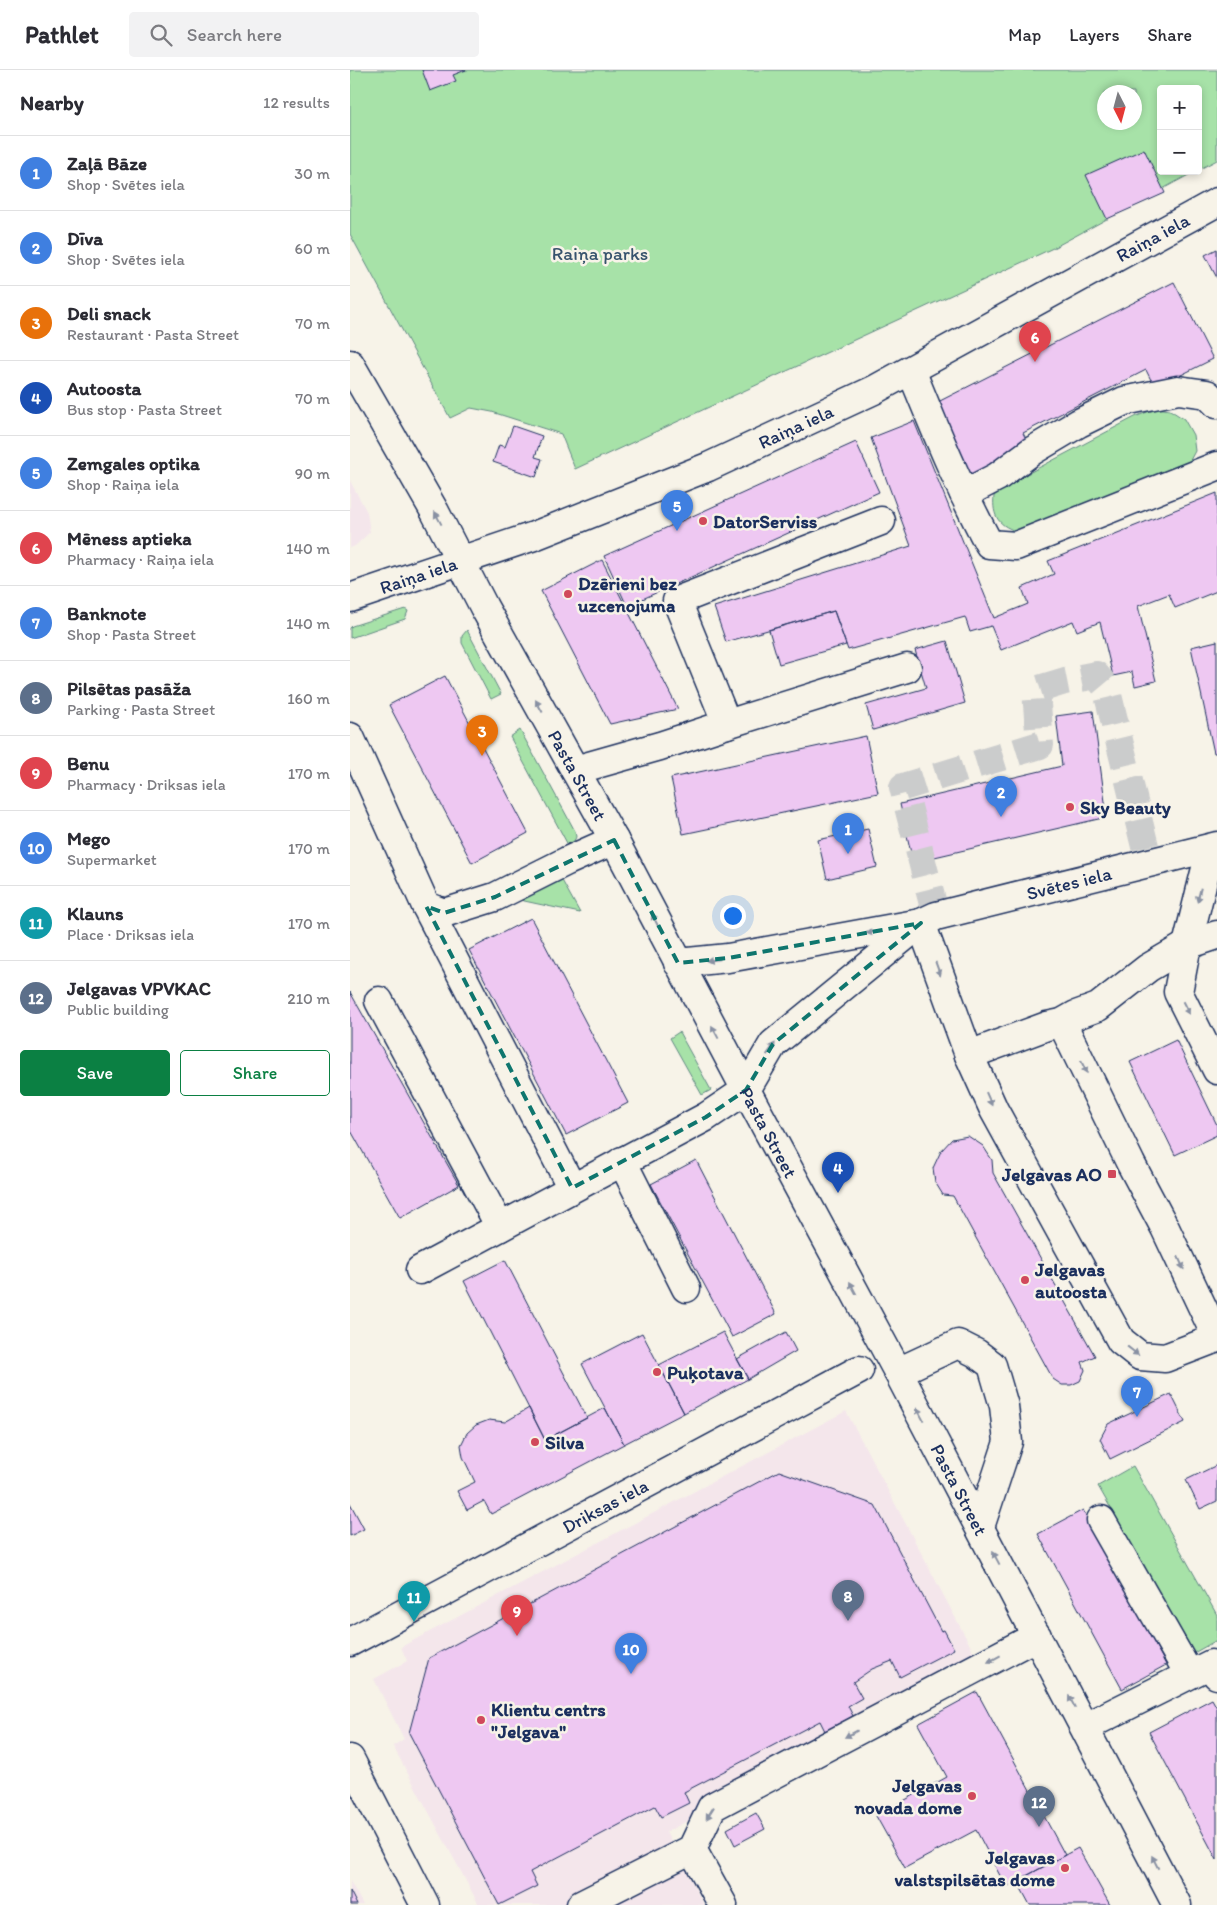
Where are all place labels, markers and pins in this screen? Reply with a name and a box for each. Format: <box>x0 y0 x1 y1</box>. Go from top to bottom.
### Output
pin: 6 <box>1019 321 1051 362</box>
pin: 5 <box>661 490 693 531</box>
place label: DatorServiss <box>713 510 818 533</box>
marker: DatorServiss <box>697 515 709 527</box>
place label: Dzērieni bez uzcenojuma <box>577 572 677 617</box>
marker: Dzērieni bez uzcenojuma <box>562 588 574 600</box>
pin: 3 <box>466 715 498 756</box>
pin: 2 <box>985 776 1017 817</box>
place label: Sky Beauty <box>1080 796 1171 819</box>
marker: Sky Beauty <box>1064 801 1076 813</box>
pin: 1 <box>832 813 864 854</box>
pin: 4 <box>822 1152 854 1193</box>
place label: Jelgavas AO <box>1001 1163 1102 1186</box>
marker: Jelgavas AO <box>1106 1168 1118 1180</box>
place label: Jelgavas autoosta <box>1034 1258 1107 1303</box>
marker: Jelgavas autoosta <box>1019 1274 1031 1286</box>
place label: Puķotava <box>667 1361 745 1384</box>
marker: Puķotava <box>651 1366 663 1378</box>
pin: 7 <box>1121 1376 1153 1417</box>
place label: Silva <box>545 1431 585 1454</box>
marker: Silva <box>529 1436 541 1448</box>
pin: 8 <box>832 1580 864 1621</box>
pin: 11 <box>398 1581 430 1622</box>
pin: 9 <box>501 1595 533 1636</box>
pin: 10 <box>615 1633 647 1674</box>
place label: Klientu centrs "Jelgava" <box>491 1698 606 1743</box>
marker: Klientu centrs "Jelgava" <box>475 1714 487 1726</box>
place label: Jelgavas novada dome <box>853 1774 963 1819</box>
pin: 12 <box>1023 1786 1055 1827</box>
marker: Jelgavas novada dome <box>966 1790 978 1802</box>
place label: Jelgavas valstspilsētas dome <box>894 1846 1056 1891</box>
marker: Jelgavas valstspilsētas dome <box>1059 1862 1071 1874</box>

